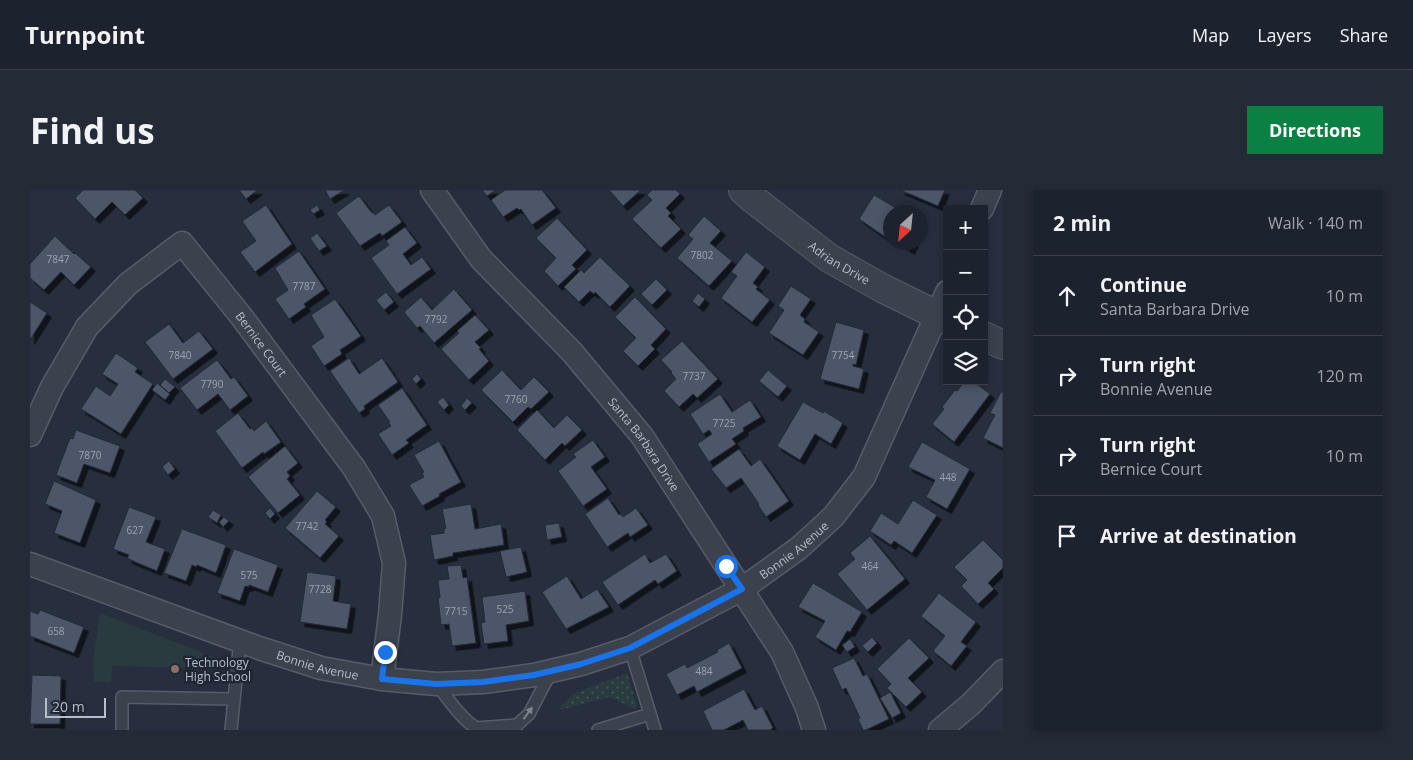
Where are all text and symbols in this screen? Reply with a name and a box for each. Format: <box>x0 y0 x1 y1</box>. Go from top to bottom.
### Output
text: Turnpoint <box>25 18 145 51</box>
text: Map <box>1192 23 1229 47</box>
text: Layers <box>1257 23 1312 47</box>
text: Share <box>1340 23 1388 47</box>
button: Directions <box>1247 106 1383 154</box>
text: Find us <box>30 107 155 154</box>
north arrow <box>883 205 928 250</box>
map controls <box>943 205 988 385</box>
button: + <box>943 205 988 250</box>
text: 2 min <box>1053 209 1111 237</box>
text: Walk · 140 m <box>1268 212 1363 234</box>
street label: Adrian Drive <box>805 237 873 288</box>
house number: 7802 <box>691 248 714 262</box>
button: − <box>943 250 988 295</box>
house number: 7847 <box>47 252 70 266</box>
text: Continue <box>1100 272 1187 298</box>
house number: 7787 <box>293 279 316 293</box>
icon: ahead <box>1053 282 1081 310</box>
text: 10 m <box>1326 285 1363 307</box>
button: locate <box>943 295 988 340</box>
text: Santa Barbara Drive <box>1100 298 1249 320</box>
street label: Bernice Court <box>232 308 291 380</box>
house number: 7792 <box>425 312 448 326</box>
button: layers <box>943 340 988 385</box>
house number: 7840 <box>169 348 192 362</box>
house number: 7754 <box>832 348 855 362</box>
text: Turn right <box>1100 352 1195 378</box>
icon: right <box>1053 362 1081 390</box>
text: 120 m <box>1317 365 1363 387</box>
house number: 7737 <box>683 369 706 383</box>
house number: 7790 <box>201 377 224 391</box>
text: Bonnie Avenue <box>1100 378 1212 400</box>
house number: 7760 <box>505 392 528 406</box>
street label: Santa Barbara Drive <box>605 394 684 495</box>
house number: 7725 <box>713 416 736 430</box>
text: Turn right <box>1100 432 1195 458</box>
icon: right <box>1053 442 1081 470</box>
text: 10 m <box>1326 445 1363 467</box>
house number: 7870 <box>79 448 102 462</box>
text: Bernice Court <box>1100 458 1202 480</box>
house number: 448 <box>939 470 957 484</box>
street label: Bonnie Avenue <box>755 517 832 583</box>
house number: 7742 <box>296 519 319 533</box>
icon: arrive <box>1053 522 1081 550</box>
house number: 627 <box>126 523 144 537</box>
text: Arrive at destination <box>1100 523 1297 549</box>
route start <box>715 555 738 578</box>
house number: 464 <box>861 559 879 573</box>
house number: 575 <box>240 568 258 582</box>
house number: 7728 <box>309 582 332 596</box>
house number: 525 <box>496 602 514 616</box>
house number: 7715 <box>445 604 468 618</box>
house number: 658 <box>47 624 65 638</box>
route end <box>374 641 397 664</box>
street label: Bonnie Avenue <box>274 646 360 683</box>
place label: Technology High School <box>185 654 251 685</box>
marker: Technology High School <box>169 663 181 675</box>
house number: 484 <box>695 664 713 678</box>
scale bar <box>45 695 106 718</box>
text: 20 m <box>52 697 85 716</box>
one-way arrow <box>523 706 533 720</box>

